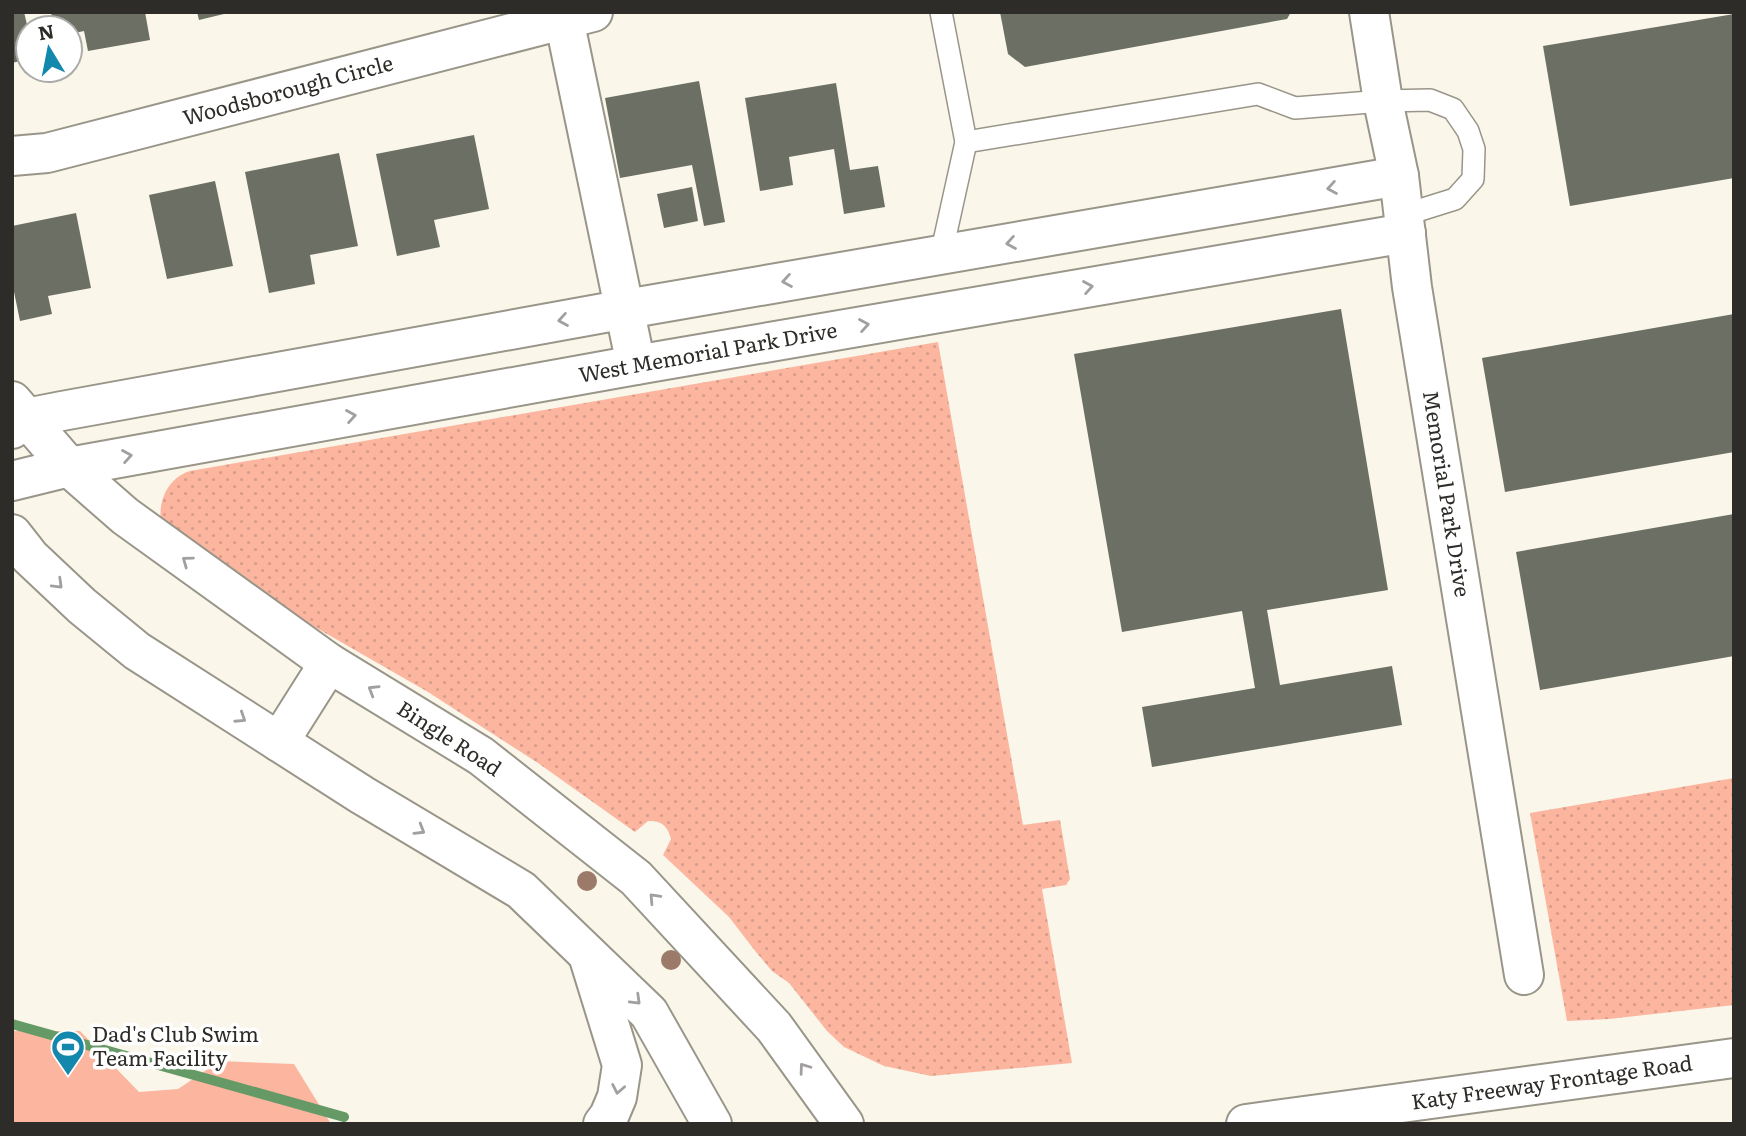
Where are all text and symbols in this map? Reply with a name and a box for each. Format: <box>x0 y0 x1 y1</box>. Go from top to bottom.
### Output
north arrow <box>14 14 84 84</box>
text: N <box>36 16 56 46</box>
street label: Woodsborough Circle <box>179 46 396 132</box>
one-way arrow <box>1326 180 1338 195</box>
one-way arrow <box>1005 235 1017 250</box>
one-way arrow <box>781 273 793 288</box>
one-way arrow <box>1083 280 1094 295</box>
one-way arrow <box>557 312 569 327</box>
street label: West Memorial Park Drive <box>576 312 839 389</box>
one-way arrow <box>858 318 870 333</box>
street label: Memorial Park Drive <box>1417 388 1480 599</box>
one-way arrow <box>345 409 357 424</box>
one-way arrow <box>121 450 133 465</box>
one-way arrow <box>182 557 195 569</box>
one-way arrow <box>50 575 63 588</box>
one-way arrow <box>368 686 381 699</box>
street label: Bingle Road <box>392 691 509 782</box>
one-way arrow <box>234 709 247 722</box>
one-way arrow <box>413 821 426 834</box>
one-way arrow <box>650 893 663 906</box>
one-way arrow <box>628 992 641 1005</box>
place label: Dad's Club Swim Team Facility <box>92 1017 259 1072</box>
sports icon: Dad's Club Swim Team Facility <box>49 1028 87 1077</box>
street label: Katy Freeway Frontage Road <box>1409 1045 1694 1116</box>
one-way arrow <box>800 1063 812 1076</box>
one-way arrow <box>611 1083 626 1095</box>

